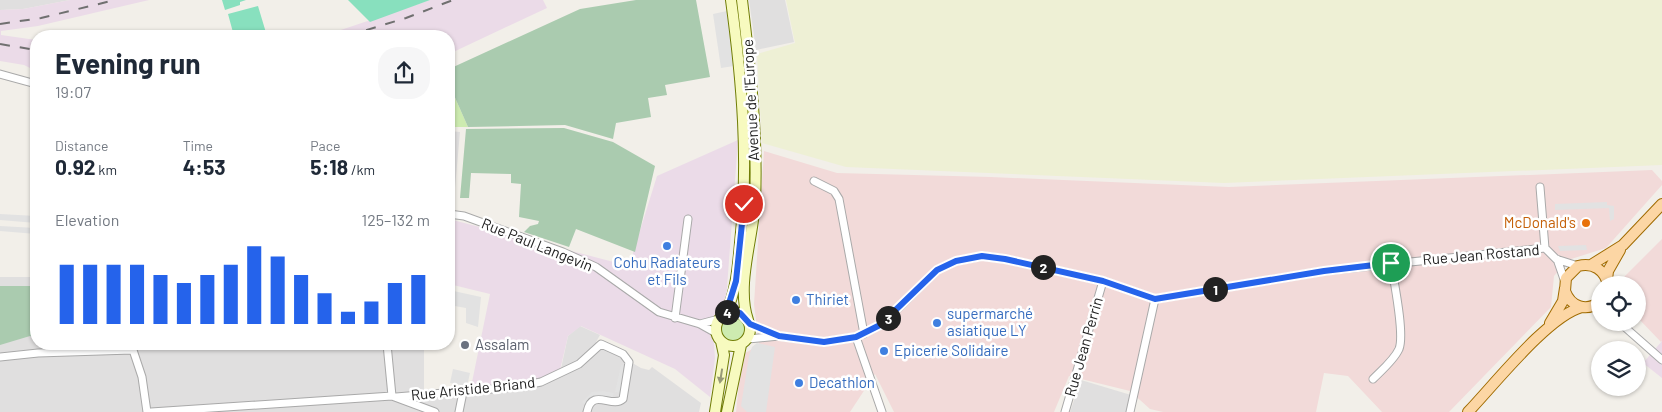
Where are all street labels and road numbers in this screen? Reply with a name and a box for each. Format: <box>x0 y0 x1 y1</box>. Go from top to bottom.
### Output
street label: Avenue de l'Europe <box>738 39 762 162</box>
street label: Rue Paul Langevin <box>479 214 596 275</box>
street label: Rue Jean Rostand <box>1422 240 1540 268</box>
street label: Rue Jean Perrin <box>1060 295 1106 399</box>
street label: Rue Aristide Briand <box>410 373 536 403</box>

